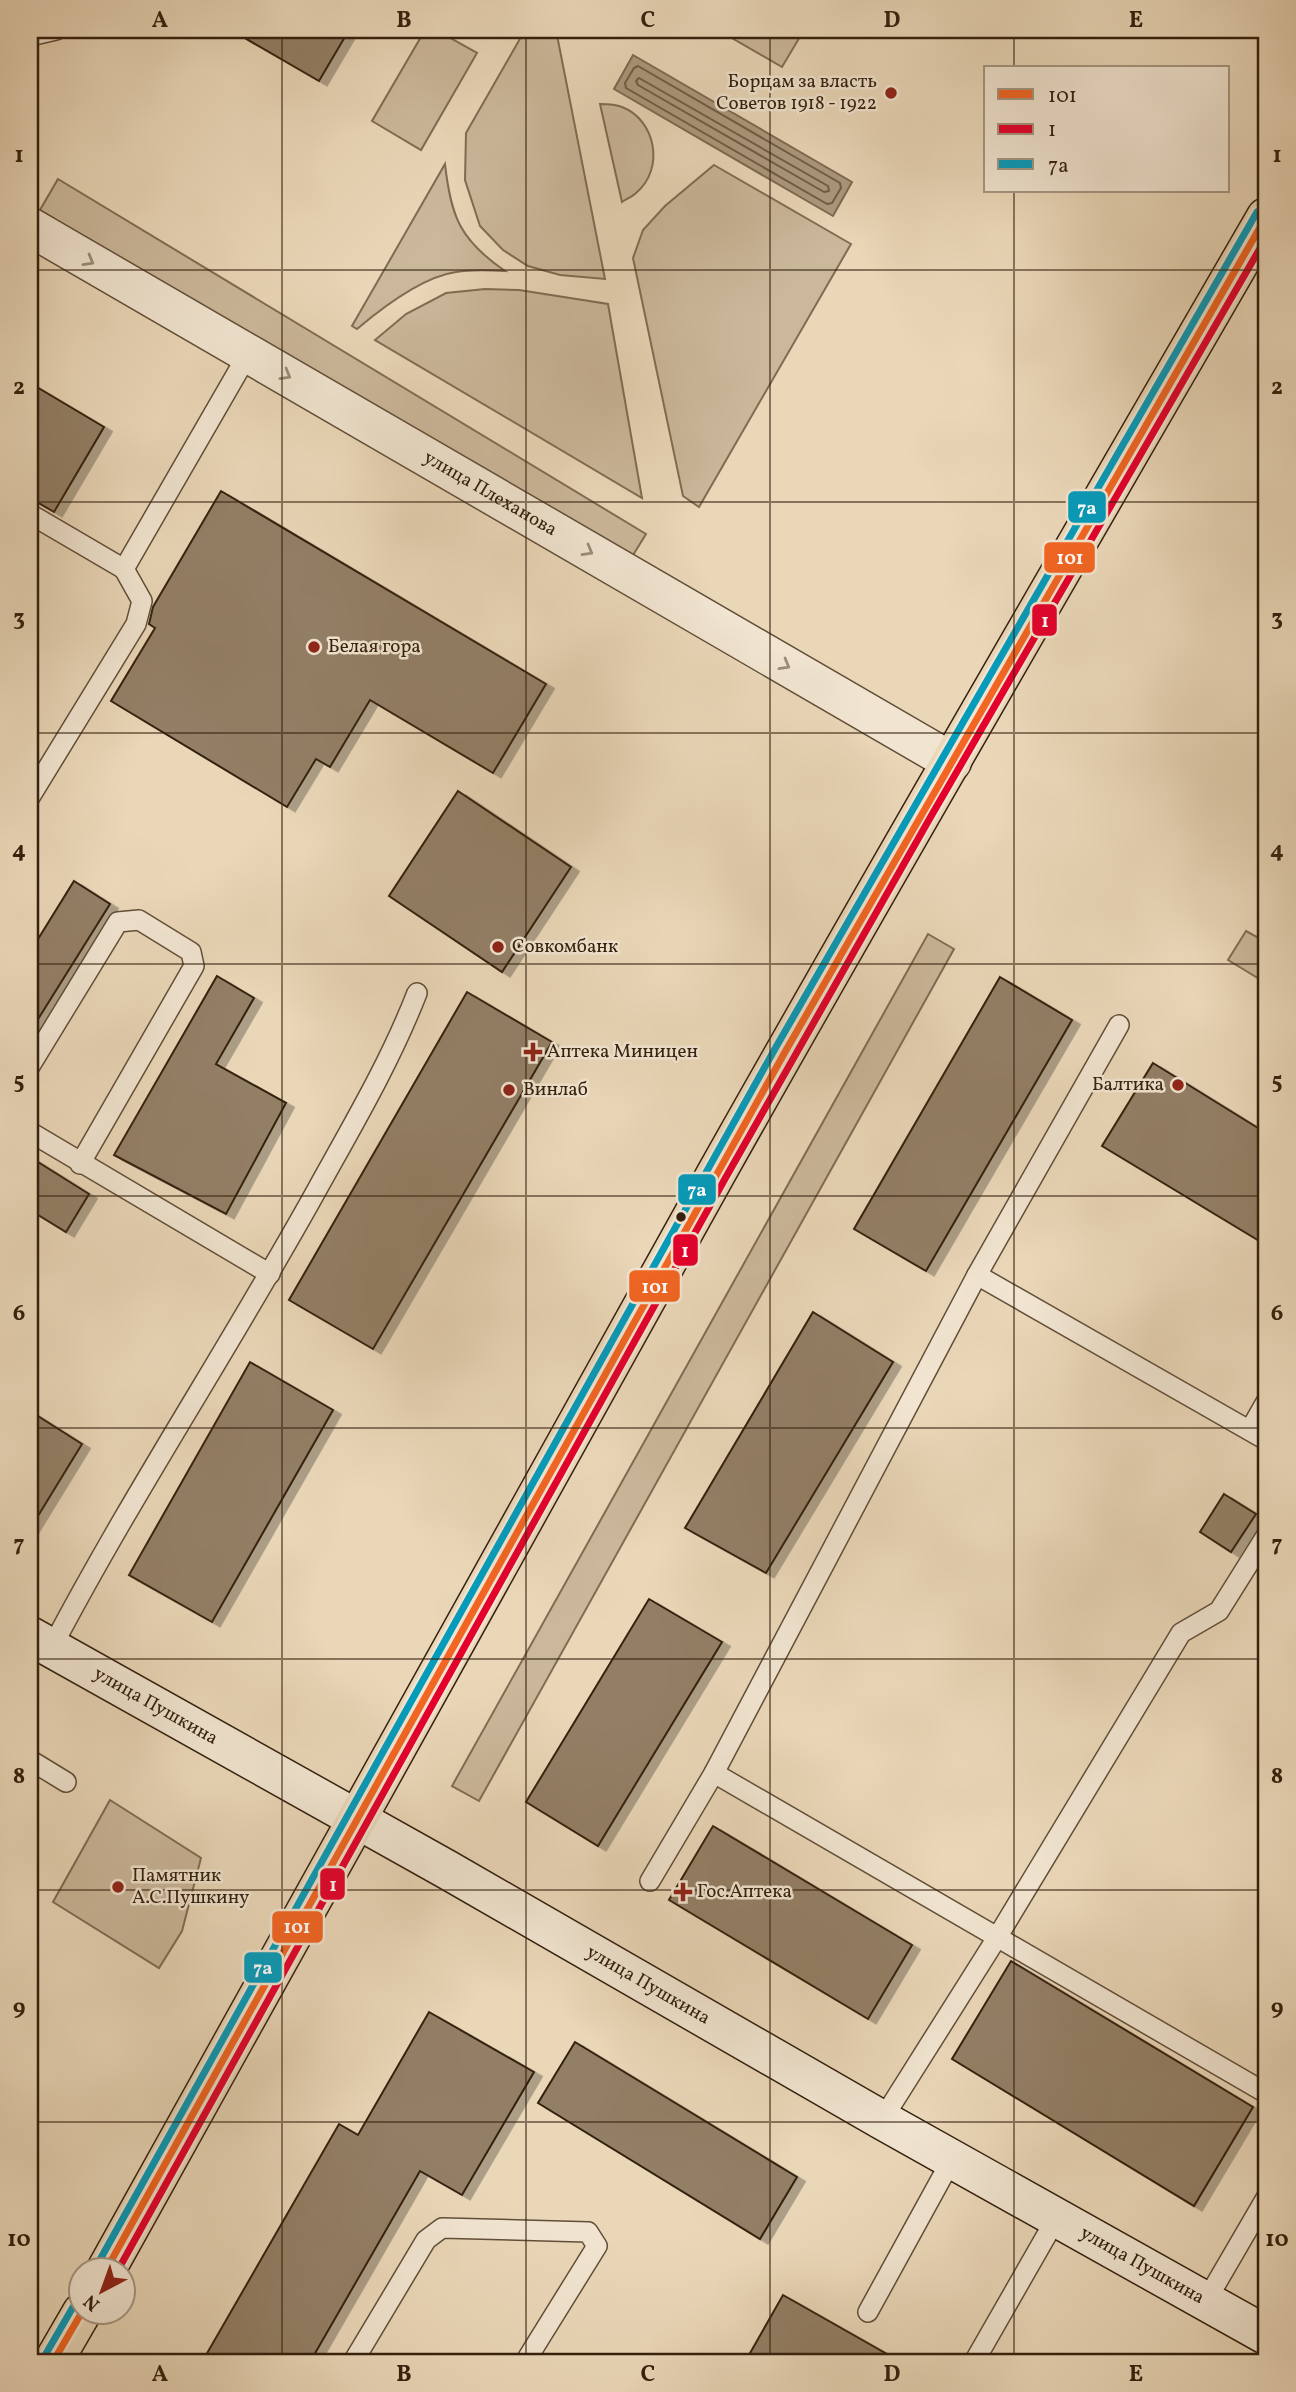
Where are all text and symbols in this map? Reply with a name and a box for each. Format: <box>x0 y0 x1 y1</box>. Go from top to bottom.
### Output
text: A <box>152 5 168 37</box>
text: B <box>396 5 412 37</box>
text: C <box>641 5 655 37</box>
text: D <box>884 5 901 37</box>
text: E <box>1129 5 1143 37</box>
legend <box>984 66 1230 192</box>
place label: Борцам за власть Советов 1918 - 1922 <box>716 69 877 117</box>
text: 101 <box>1048 82 1077 111</box>
marker: Борцам за власть Советов 1918 - 1922 <box>883 85 899 101</box>
text: 1 <box>1048 116 1056 145</box>
text: 1 <box>14 140 24 172</box>
text: 1 <box>1272 140 1282 172</box>
text: 7а <box>1048 152 1069 181</box>
one-way arrow <box>81 253 94 266</box>
one-way arrow <box>278 367 291 380</box>
text: 2 <box>13 372 25 404</box>
text: 2 <box>1271 372 1283 404</box>
street label: улица Плеханова <box>419 445 562 543</box>
line badge: 7а <box>1067 490 1107 524</box>
text: 7а <box>1077 496 1097 522</box>
line badge: 101 <box>1043 541 1096 574</box>
one-way arrow <box>581 543 594 556</box>
text: 101 <box>1057 546 1083 572</box>
text: 3 <box>13 603 25 635</box>
line badge: 1 <box>1031 603 1058 637</box>
text: 3 <box>1271 603 1283 635</box>
text: 1 <box>1041 609 1049 635</box>
place label: Белая гора <box>328 634 421 660</box>
marker: Белая гора <box>306 639 322 655</box>
one-way arrow <box>778 657 790 670</box>
text: 4 <box>12 835 26 867</box>
text: 4 <box>1270 835 1284 867</box>
place label: Совкомбанк <box>512 934 618 960</box>
marker: Совкомбанк <box>490 939 506 955</box>
place label: Аптека Миницен <box>547 1039 698 1065</box>
marker: Аптека Миницен <box>525 1044 541 1060</box>
text: 5 <box>13 1066 25 1098</box>
text: 5 <box>1271 1066 1283 1098</box>
place label: Балтика <box>1092 1072 1164 1098</box>
place label: Винлаб <box>523 1077 588 1103</box>
marker: Балтика <box>1170 1077 1186 1093</box>
marker: Винлаб <box>501 1082 517 1098</box>
line badge: 7а <box>677 1173 717 1206</box>
text: 7а <box>687 1178 707 1204</box>
unlabelled marker <box>674 1210 688 1224</box>
line badge: 1 <box>672 1233 699 1267</box>
text: 1 <box>681 1239 689 1265</box>
line badge: 101 <box>628 1269 681 1303</box>
text: 101 <box>642 1275 668 1301</box>
text: 6 <box>13 1298 25 1330</box>
text: 6 <box>1271 1298 1283 1330</box>
text: 7 <box>14 1529 25 1561</box>
text: 7 <box>1272 1529 1283 1561</box>
street label: улица Пушкина <box>89 1661 223 1752</box>
text: 8 <box>13 1761 25 1793</box>
text: 8 <box>1271 1761 1283 1793</box>
place label: Памятник А.С.Пушкину <box>132 1863 249 1911</box>
line badge: 1 <box>319 1867 346 1901</box>
text: 1 <box>329 1873 337 1899</box>
marker: Памятник А.С.Пушкину <box>110 1879 126 1895</box>
place label: Гос.Аптека <box>697 1879 792 1905</box>
marker: Гос.Аптека <box>675 1884 691 1900</box>
line badge: 101 <box>271 1910 324 1944</box>
text: 101 <box>284 1915 310 1941</box>
street label: улица Пушкина <box>581 1939 715 2031</box>
line badge: 7а <box>243 1951 283 1984</box>
text: 7а <box>253 1956 273 1982</box>
text: 9 <box>13 1992 25 2024</box>
text: 9 <box>1271 1992 1283 2024</box>
street label: улица Пушкина <box>1075 2220 1209 2311</box>
text: 10 <box>7 2224 31 2256</box>
text: 10 <box>1265 2224 1289 2256</box>
north arrow <box>66 2256 136 2326</box>
text: N <box>78 2288 106 2317</box>
text: A <box>152 2359 168 2391</box>
text: B <box>396 2359 412 2391</box>
text: C <box>641 2359 655 2391</box>
text: D <box>884 2359 901 2391</box>
text: E <box>1129 2359 1143 2391</box>

